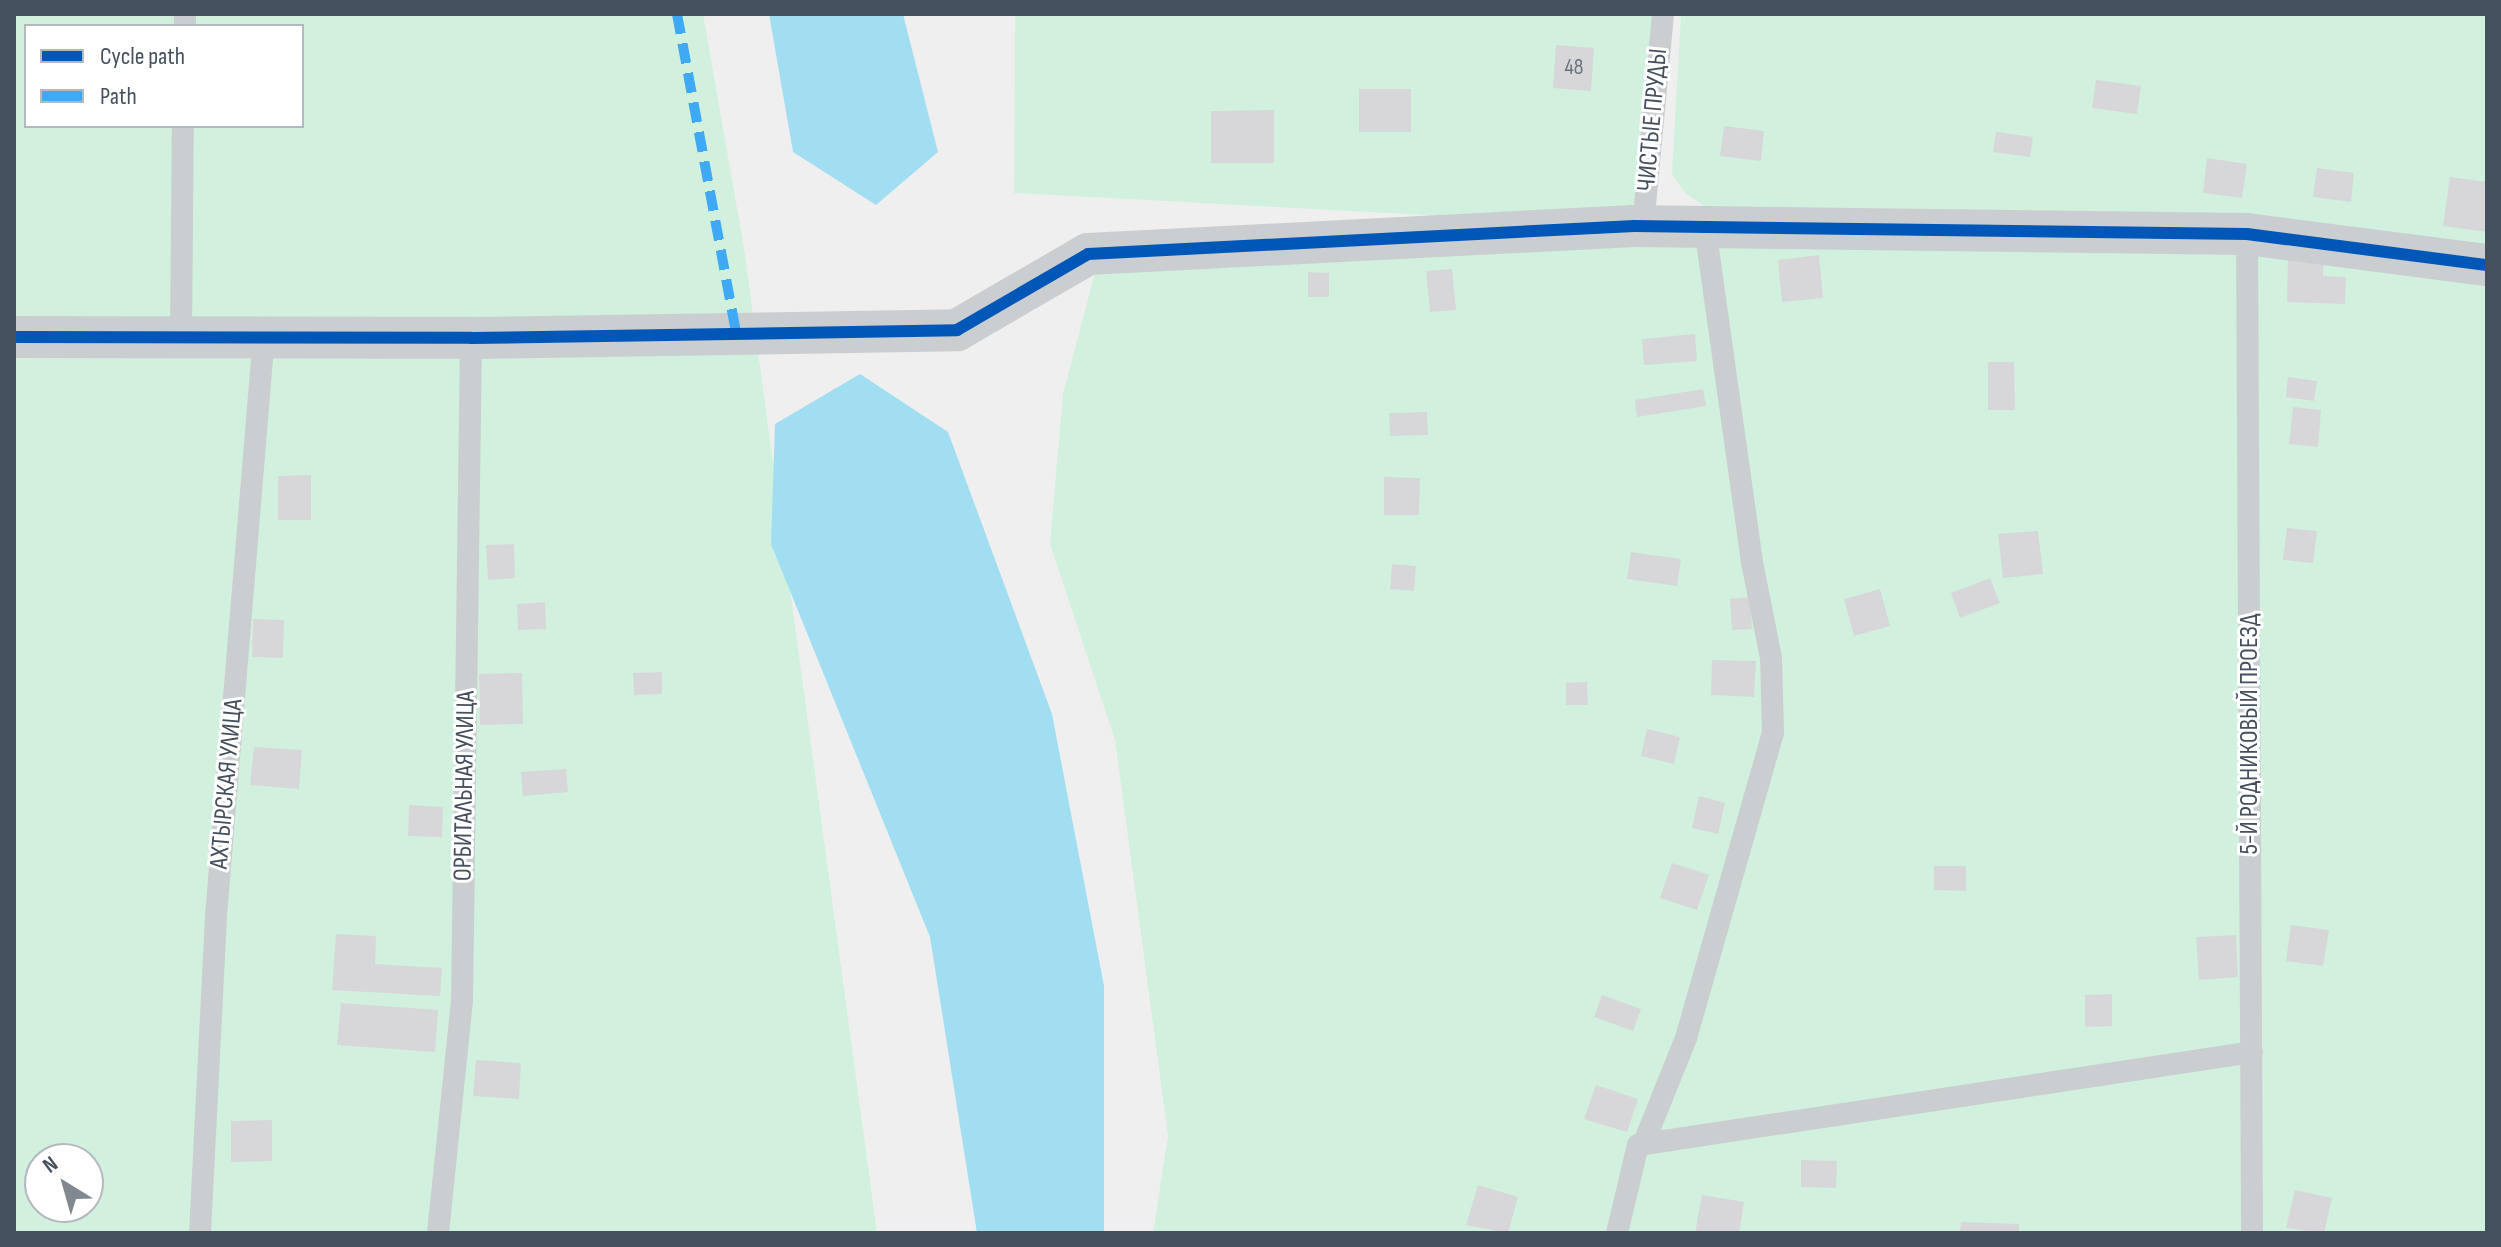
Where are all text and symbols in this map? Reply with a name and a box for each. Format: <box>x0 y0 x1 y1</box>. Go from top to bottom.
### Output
legend <box>24 24 304 128</box>
text: Cycle path <box>100 42 185 71</box>
street label: ЧИСТЫЕ ПРУДЫ <box>1631 47 1675 193</box>
house number: 48 <box>1565 55 1583 81</box>
text: Path <box>100 82 137 111</box>
street label: 5-Й РОДНИКОВЫЙ ПРОЕЗД <box>2234 614 2266 854</box>
street label: ОРБИТАЛЬНАЯ УЛИЦА <box>448 690 482 882</box>
street label: АХТЫРСКАЯ УЛИЦА <box>204 698 250 870</box>
north arrow <box>24 1143 104 1223</box>
text: N <box>38 1151 63 1179</box>

